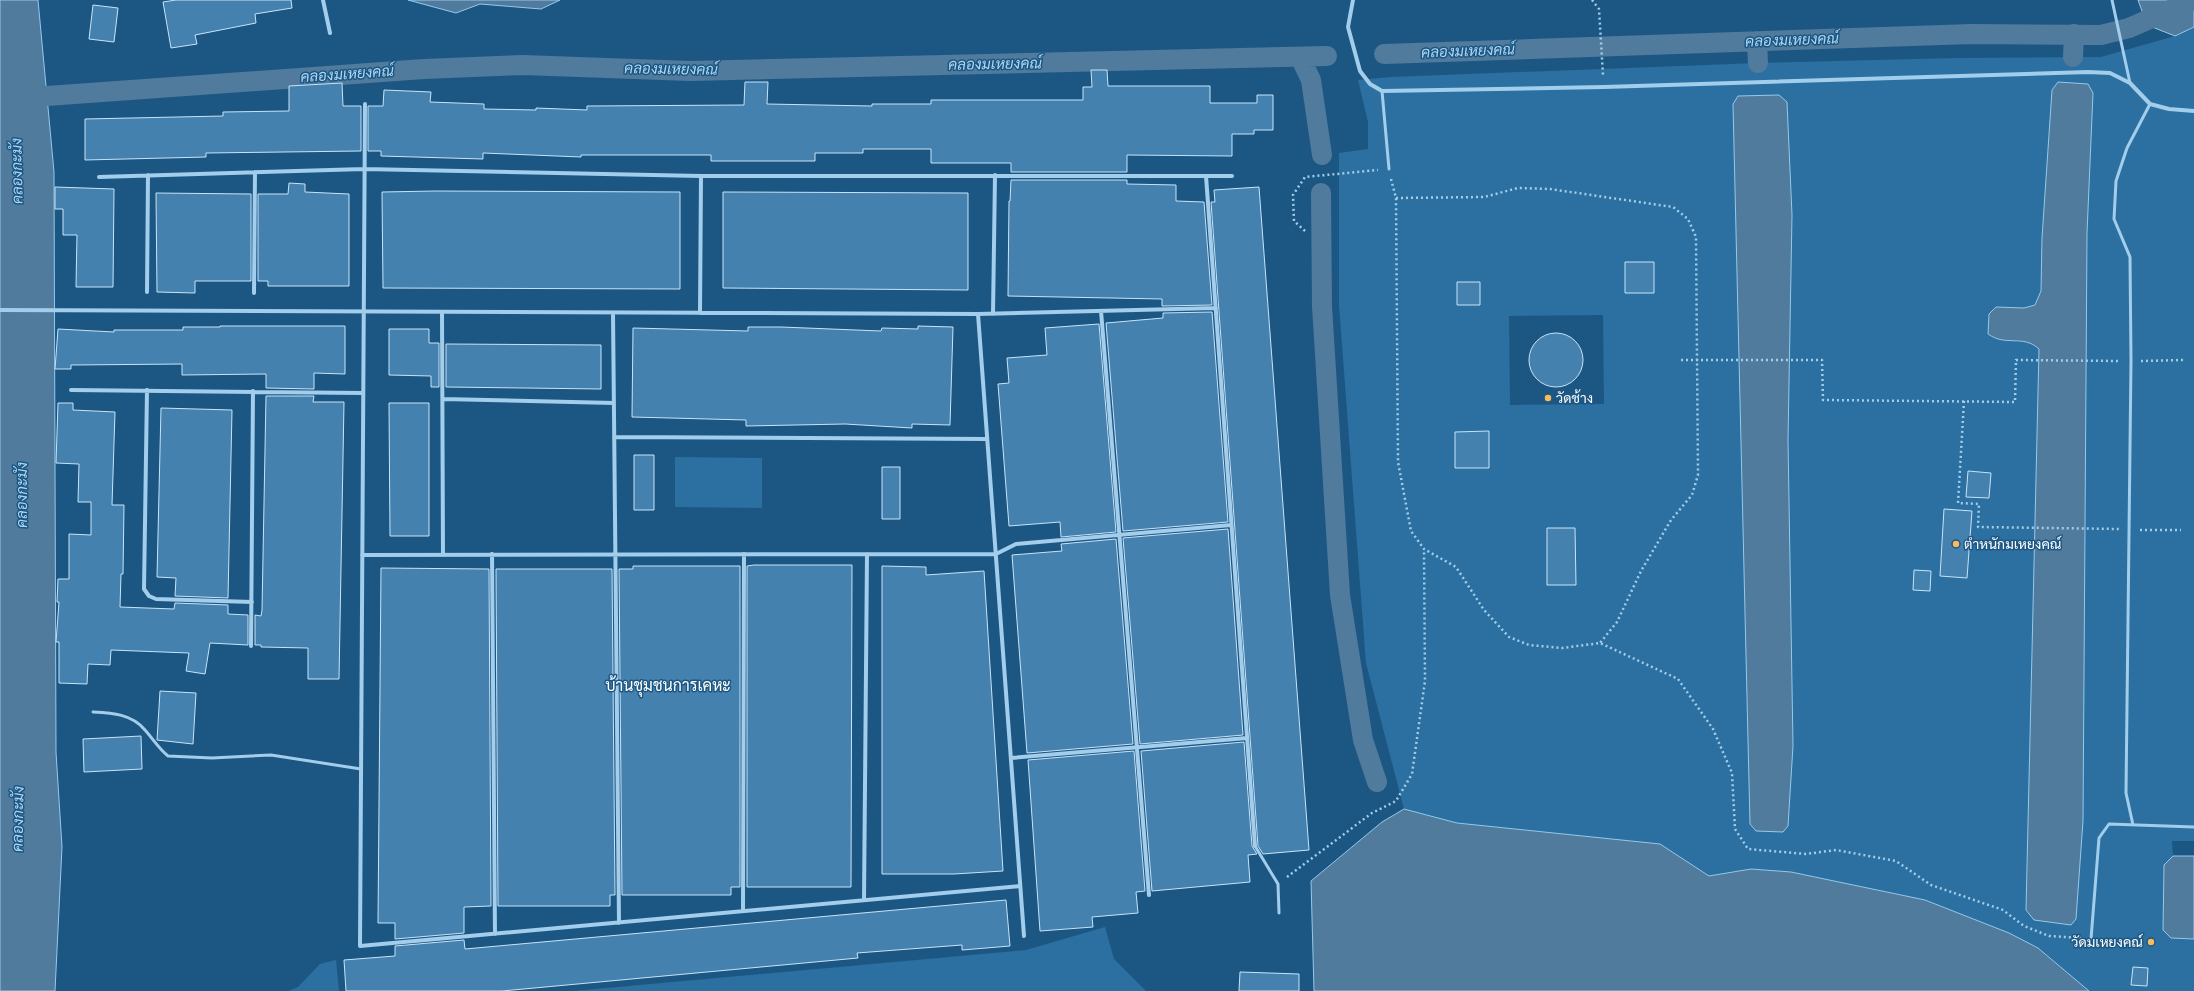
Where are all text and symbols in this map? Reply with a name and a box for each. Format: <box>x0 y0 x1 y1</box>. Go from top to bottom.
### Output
water label: คลองมเหยงคณ์ <box>1745 28 1841 51</box>
water label: คลองมเหยงคณ์ <box>1421 39 1517 62</box>
water label: คลองมเหยงคณ์ <box>948 53 1044 74</box>
water label: คลองมเหยงคณ์ <box>624 58 720 79</box>
water label: คลองมเหยงคณ์ <box>300 61 396 86</box>
water label: คลองกะมัง <box>7 138 27 204</box>
place label: วัดช้าง <box>1556 389 1593 406</box>
marker: วัดช้าง <box>1543 393 1553 403</box>
water label: คลองกะมัง <box>13 462 31 528</box>
place label: ตำหนักมเหยงคณ์ <box>1964 535 2061 552</box>
marker: ตำหนักมเหยงคณ์ <box>1951 539 1961 549</box>
district label: บ้านชุมชนการเคหะ <box>605 675 731 697</box>
water label: คลองกะมัง <box>8 786 28 852</box>
place label: วัดมเหยงคณ์ <box>2071 933 2143 950</box>
marker: วัดมเหยงคณ์ <box>2146 937 2156 947</box>

